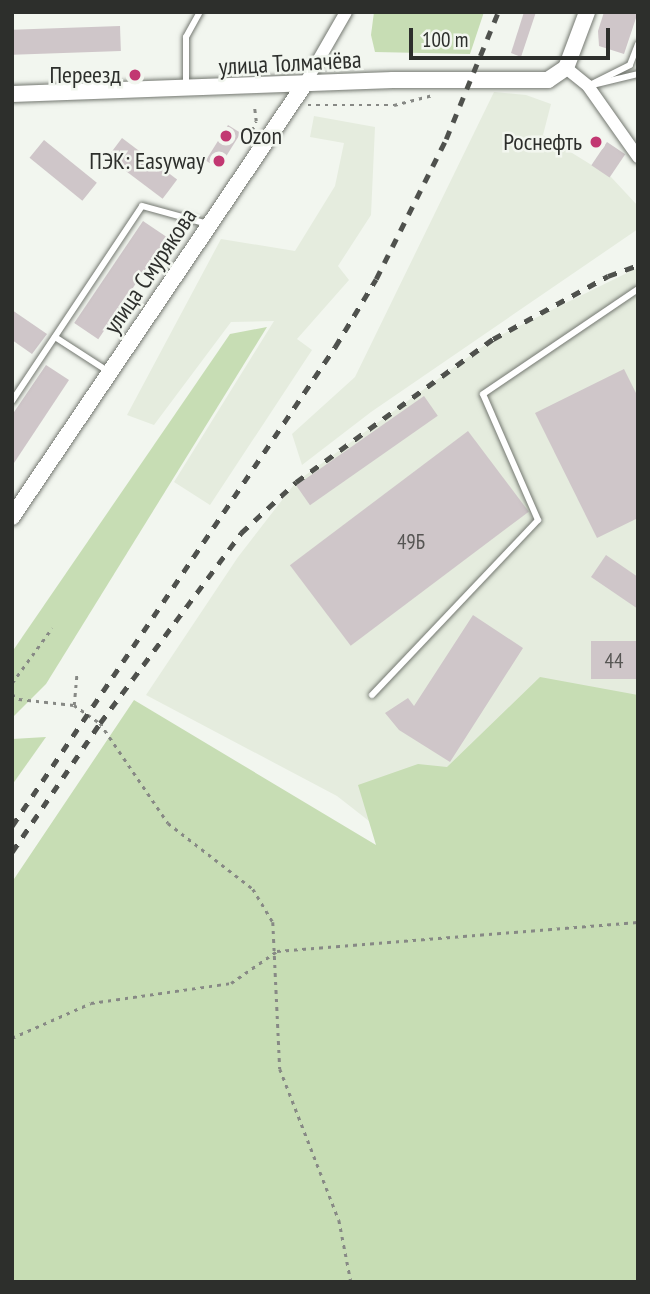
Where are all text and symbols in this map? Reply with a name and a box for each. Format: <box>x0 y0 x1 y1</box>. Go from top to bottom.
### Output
scale bar <box>412 14 613 58</box>
text: 100 m <box>422 26 468 53</box>
street label: улица Толмачёва <box>218 45 362 81</box>
place label: Переезд <box>49 61 121 89</box>
marker: Переезд <box>127 67 143 83</box>
place label: Ozon <box>240 122 282 150</box>
marker: Ozon <box>218 128 234 144</box>
place label: Роснефть <box>503 128 582 156</box>
marker: Роснефть <box>588 134 604 150</box>
place label: ПЭК: Easyway <box>89 147 205 175</box>
marker: ПЭК: Easyway <box>211 153 227 169</box>
street label: улица Смурякова <box>97 203 203 339</box>
house number: 49Б <box>397 529 425 555</box>
house number: 44 <box>605 648 623 674</box>

